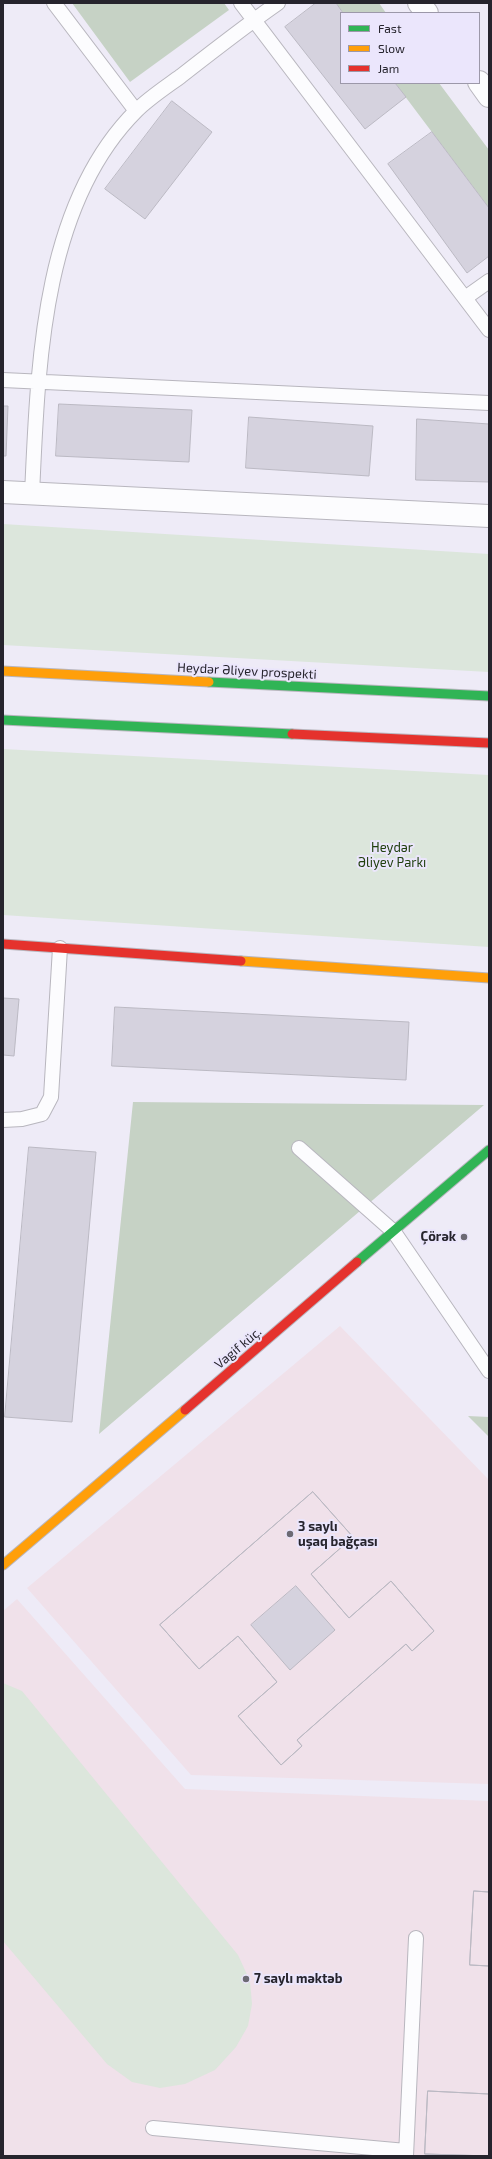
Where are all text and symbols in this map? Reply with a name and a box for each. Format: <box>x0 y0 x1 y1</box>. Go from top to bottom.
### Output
legend <box>340 12 480 84</box>
text: Fast <box>378 21 401 35</box>
text: Slow <box>378 41 405 55</box>
text: Jam <box>378 61 399 75</box>
street label: Heydər Əliyev prospekti <box>177 660 317 682</box>
park label: Heydər Əliyev Parkı <box>358 840 426 871</box>
place label: Çörək <box>421 1229 456 1245</box>
marker: Çörək <box>459 1232 469 1242</box>
street label: Vagif küç. <box>211 1324 265 1372</box>
place label: 3 saylı uşaq bağçası <box>298 1519 378 1550</box>
marker: 3 saylı uşaq bağçası <box>285 1529 295 1539</box>
place label: 7 saylı məktəb <box>254 1971 342 1987</box>
marker: 7 saylı məktəb <box>241 1974 251 1984</box>

